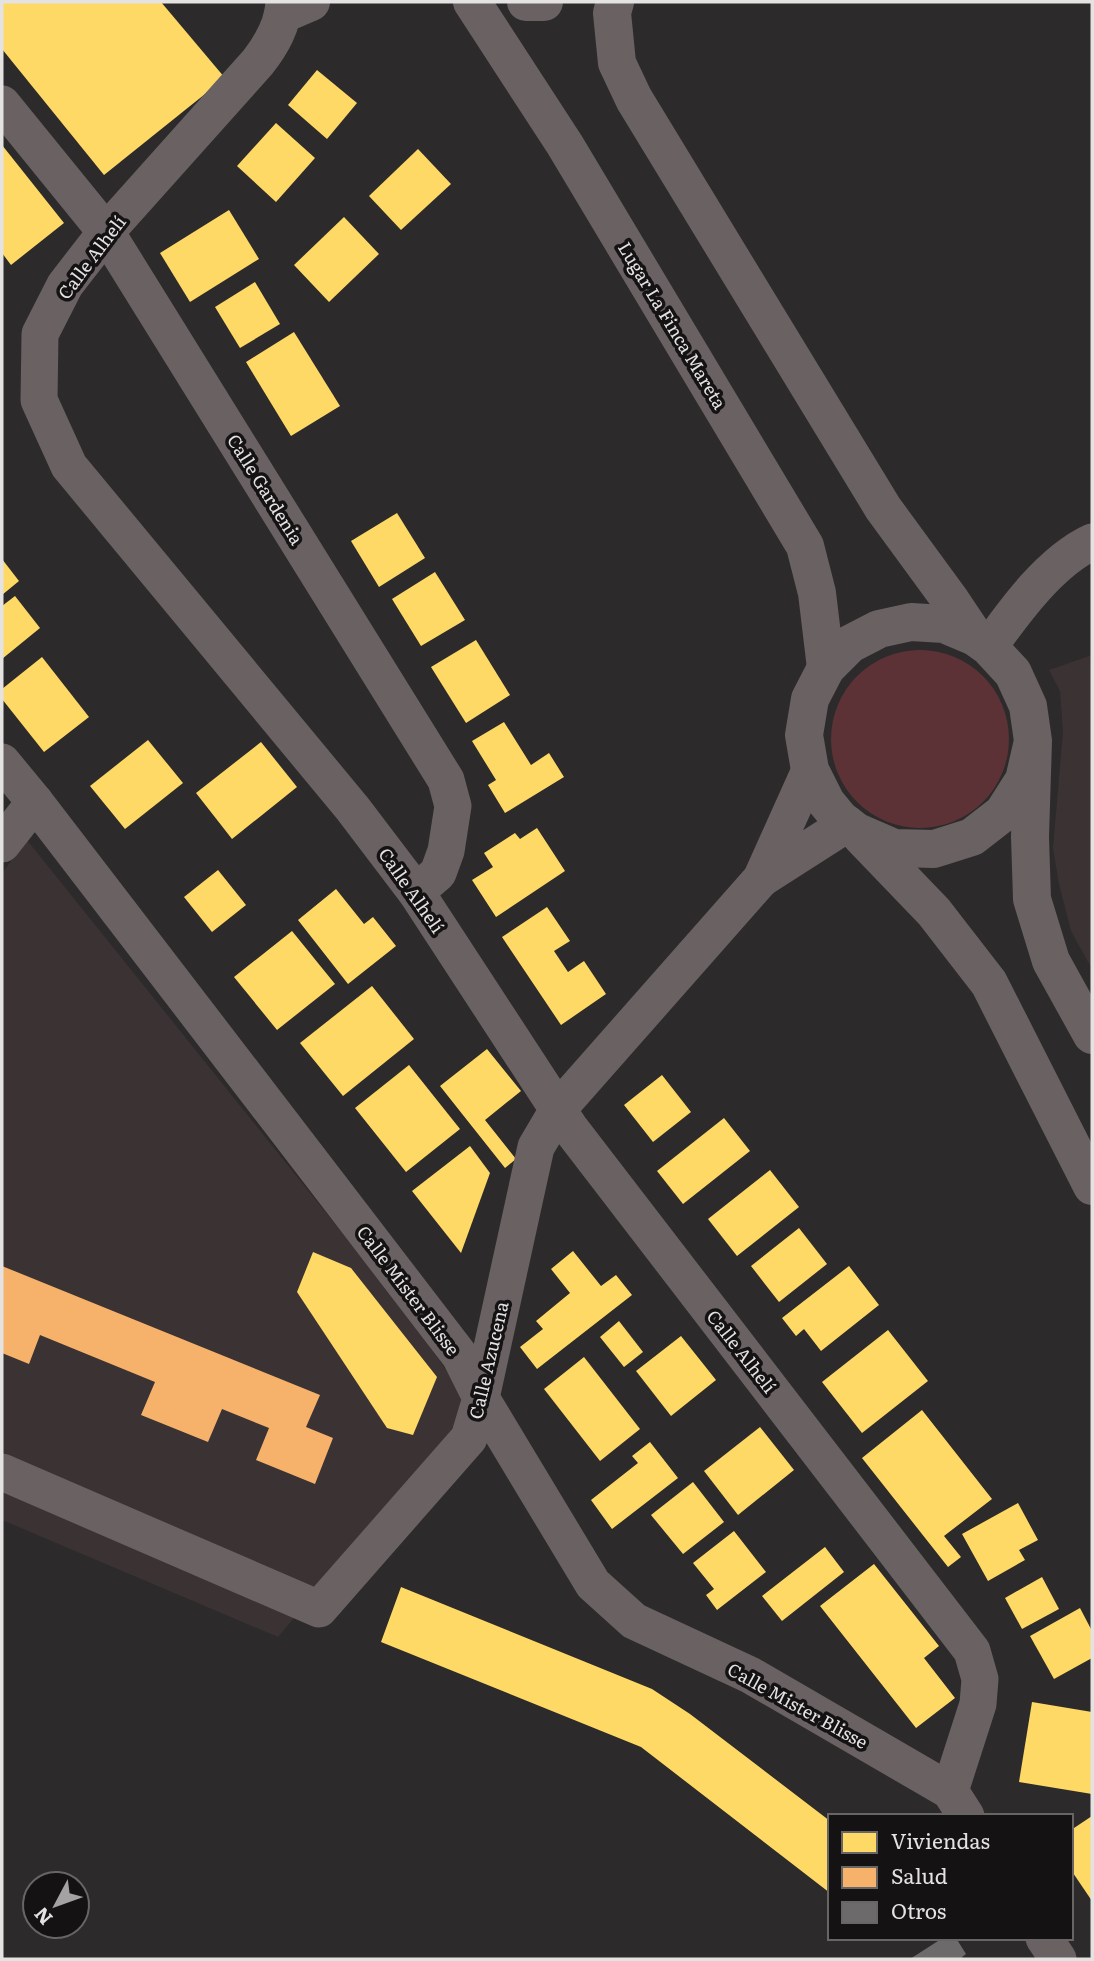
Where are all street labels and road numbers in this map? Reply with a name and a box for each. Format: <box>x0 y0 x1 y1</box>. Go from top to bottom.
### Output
street label: Calle Alhelí <box>50 209 132 305</box>
street label: Lugar La Finca Mareta <box>612 236 734 414</box>
street label: Calle Gardenia <box>221 428 311 550</box>
street label: Calle Alhelí <box>373 842 451 938</box>
street label: Calle Mister Blisse <box>351 1219 467 1361</box>
street label: Calle Azucena <box>461 1298 515 1421</box>
street label: Calle Alhelí <box>701 1304 783 1398</box>
street label: Calle Mister Blisse <box>723 1655 873 1755</box>

